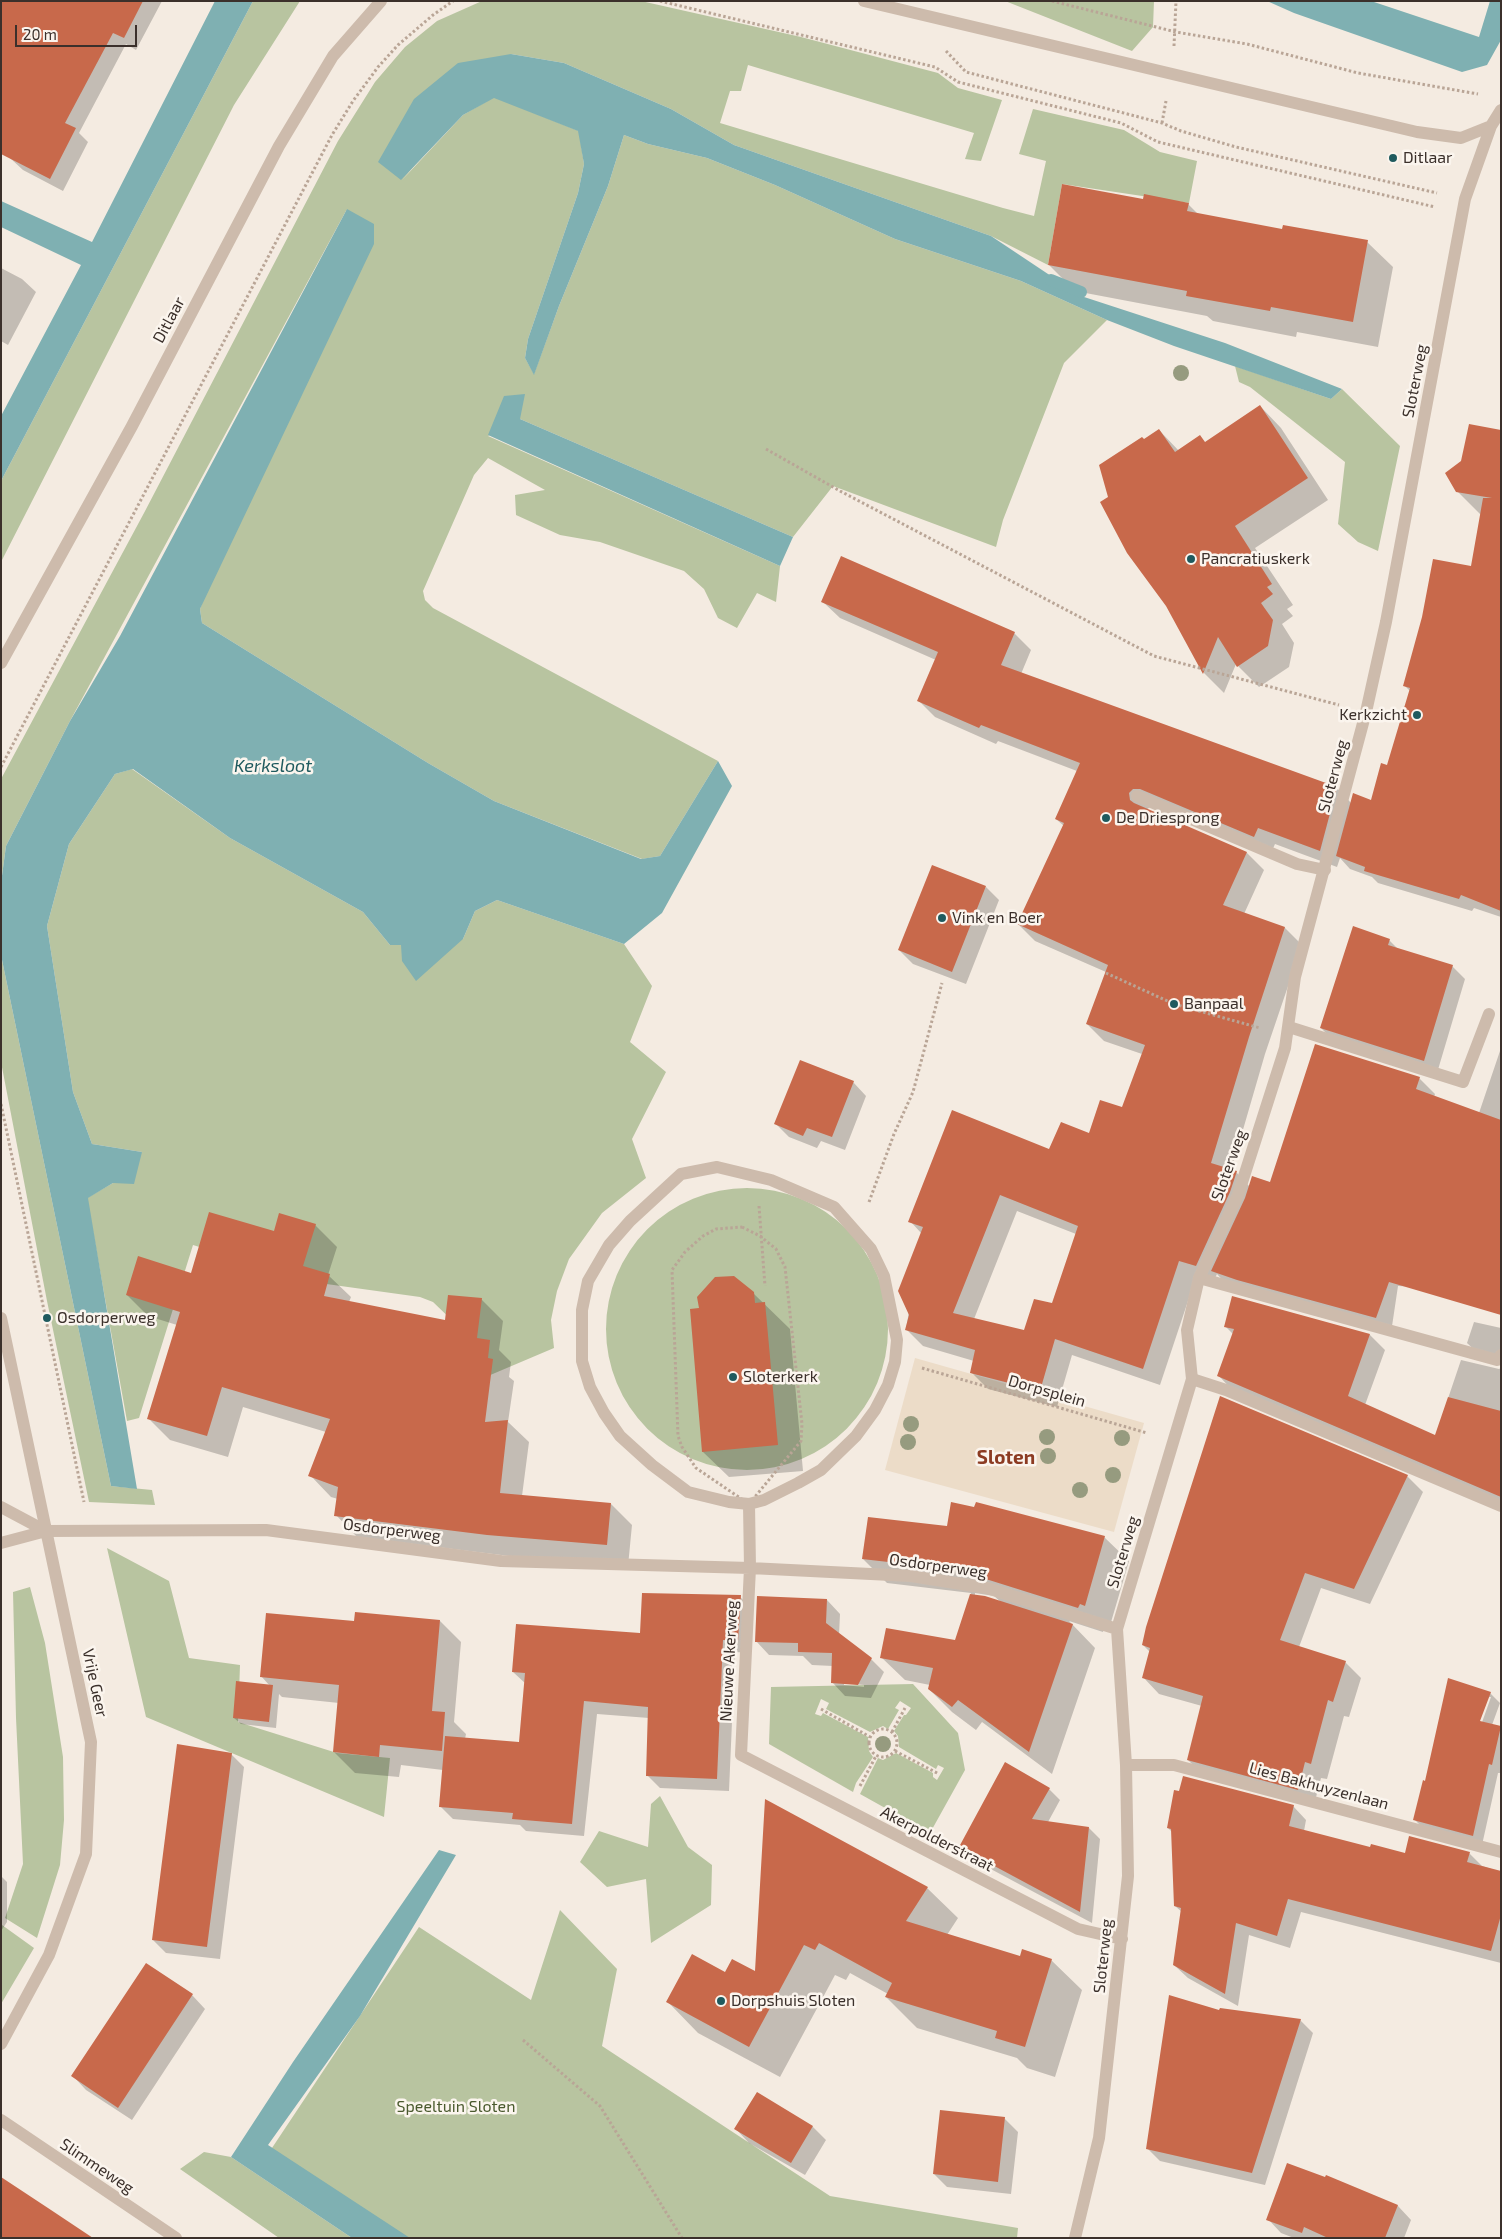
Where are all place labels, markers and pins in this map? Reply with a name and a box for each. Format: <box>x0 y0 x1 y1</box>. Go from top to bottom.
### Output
place label: Ditlaar <box>1403 148 1452 168</box>
marker: Ditlaar <box>1387 152 1399 164</box>
place label: Pancratiuskerk <box>1201 549 1310 569</box>
marker: Pancratiuskerk <box>1185 553 1197 565</box>
place label: Kerkzicht <box>1339 705 1407 725</box>
marker: Kerkzicht <box>1411 709 1423 721</box>
place label: De Driesprong <box>1116 808 1219 828</box>
marker: De Driesprong <box>1100 812 1112 824</box>
place label: Vink en Boer <box>952 908 1042 928</box>
marker: Vink en Boer <box>936 912 948 924</box>
place label: Banpaal <box>1184 994 1244 1014</box>
marker: Banpaal <box>1168 998 1180 1010</box>
place label: Osdorperweg <box>57 1308 155 1328</box>
marker: Osdorperweg <box>41 1312 53 1324</box>
place label: Sloterkerk <box>743 1367 818 1387</box>
marker: Sloterkerk <box>727 1371 739 1383</box>
place label: Dorpshuis Sloten <box>731 1991 855 2011</box>
marker: Dorpshuis Sloten <box>715 1995 727 2007</box>

